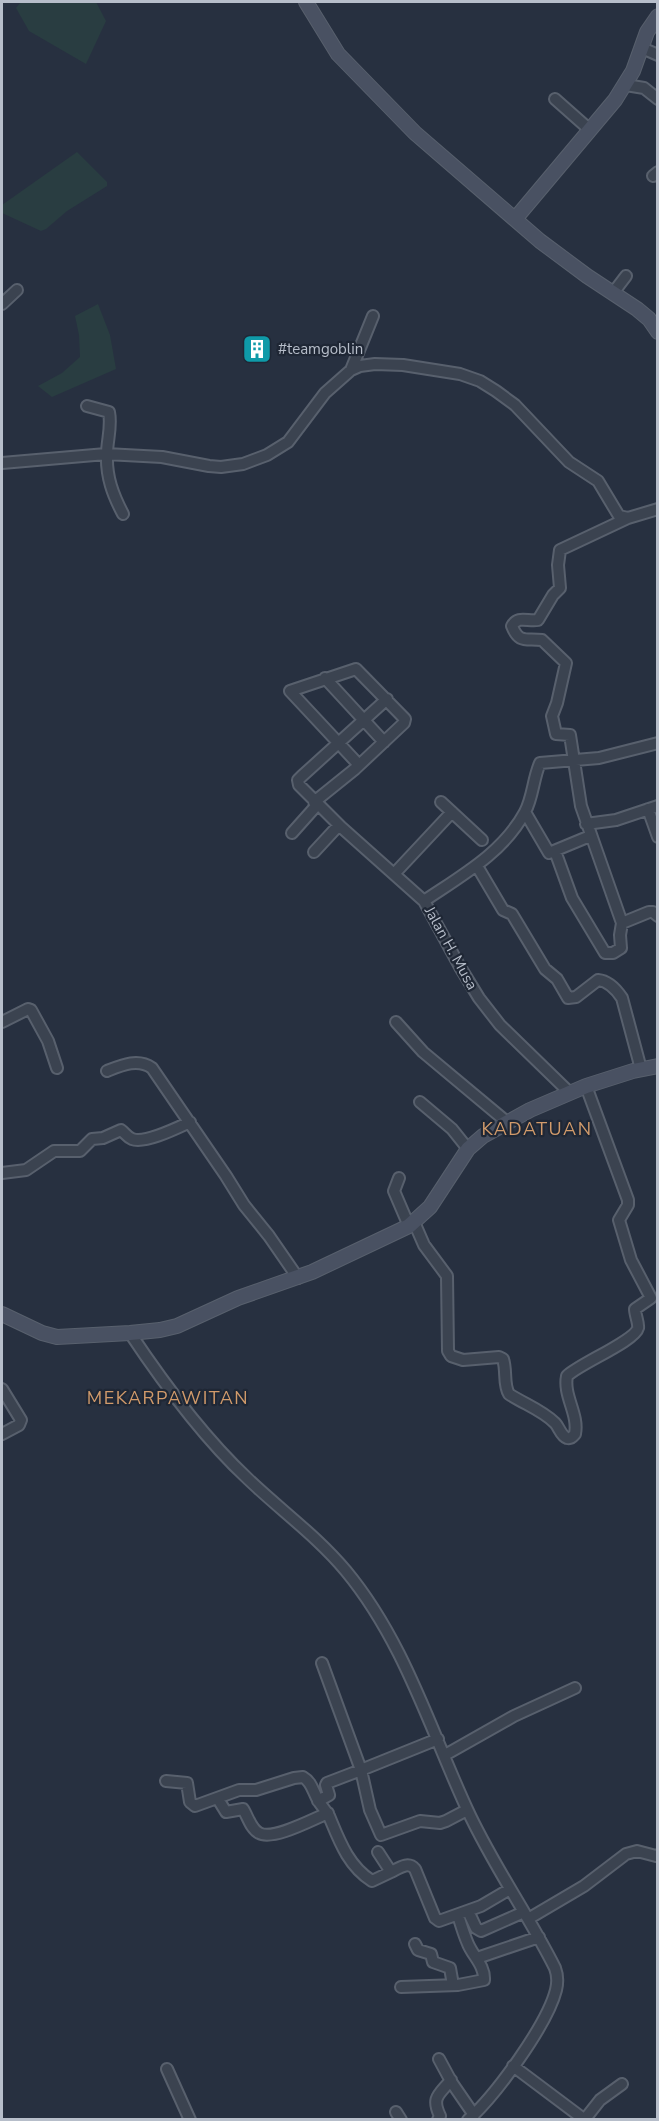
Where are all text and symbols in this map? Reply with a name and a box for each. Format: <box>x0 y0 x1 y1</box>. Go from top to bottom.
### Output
building icon: #teamgoblin <box>241 333 273 365</box>
place label: #teamgoblin <box>278 339 363 359</box>
street label: Jalan H. Musa <box>419 902 482 993</box>
district label: KADATUAN <box>481 1117 593 1141</box>
district label: MEKARPAWITAN <box>87 1386 249 1410</box>

